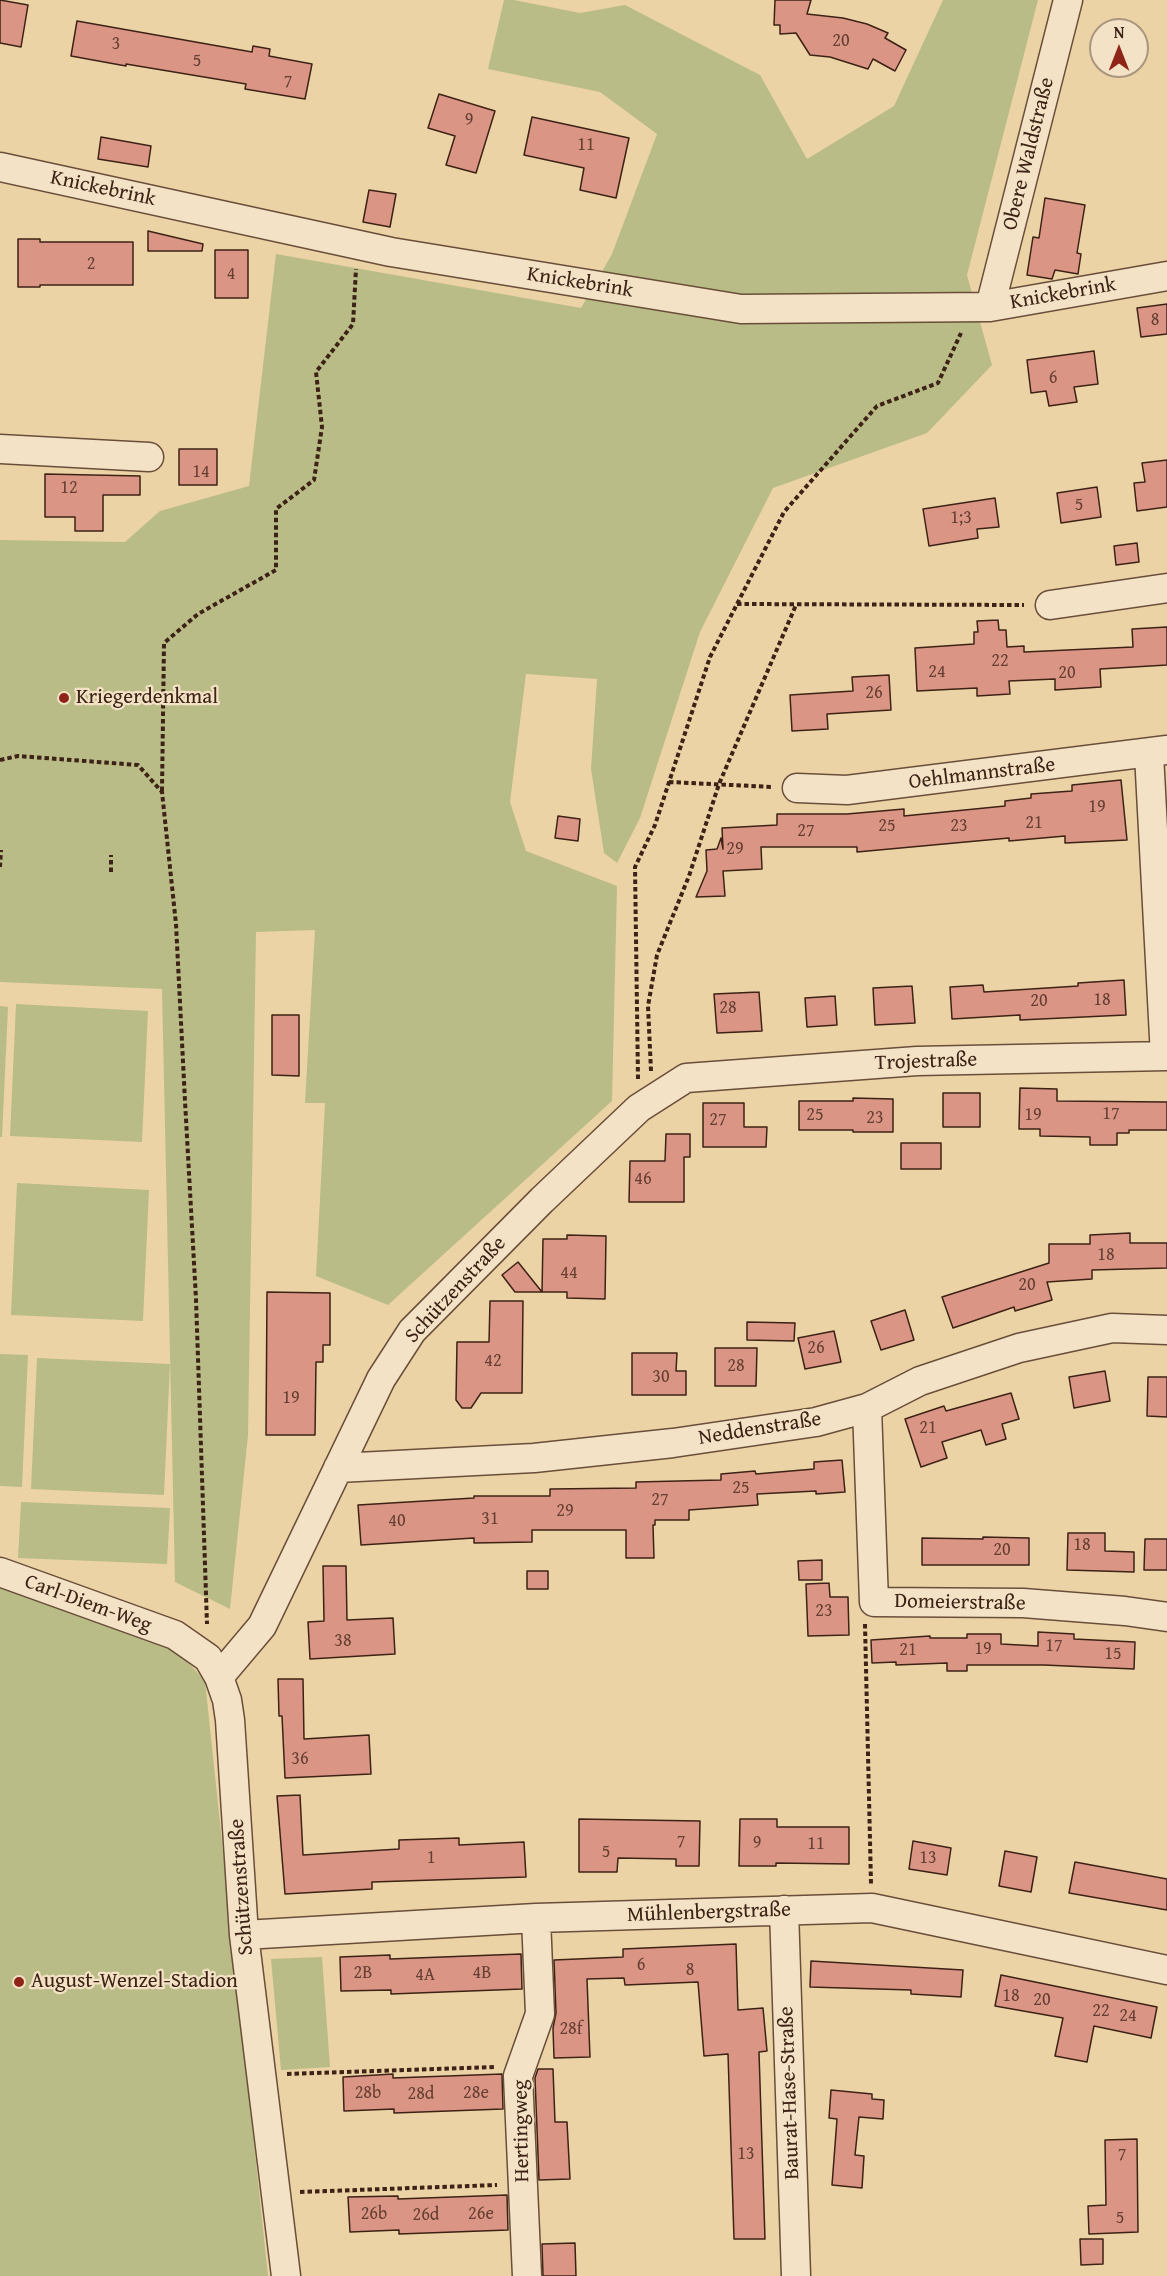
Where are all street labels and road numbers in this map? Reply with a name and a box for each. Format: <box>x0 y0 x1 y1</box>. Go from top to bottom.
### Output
street label: Obere Waldstraße <box>998 75 1060 233</box>
street label: Knickebrink <box>48 166 158 212</box>
street label: Knickebrink <box>525 262 635 304</box>
street label: Knickebrink <box>1008 272 1118 316</box>
street label: Oehlmannstraße <box>907 753 1057 795</box>
street label: Trojestraße <box>874 1048 978 1076</box>
street label: Schützenstraße <box>400 1231 512 1349</box>
street label: Neddenstraße <box>697 1407 823 1451</box>
street label: Carl-Diem-Weg <box>21 1569 155 1639</box>
street label: Domeierstraße <box>894 1589 1026 1617</box>
street label: Schützenstraße <box>225 1818 259 1956</box>
street label: Mühlenbergstraße <box>627 1898 791 1928</box>
street label: Baurat-Hase-Straße <box>774 2006 806 2180</box>
street label: Hertingweg <box>509 2079 535 2183</box>

